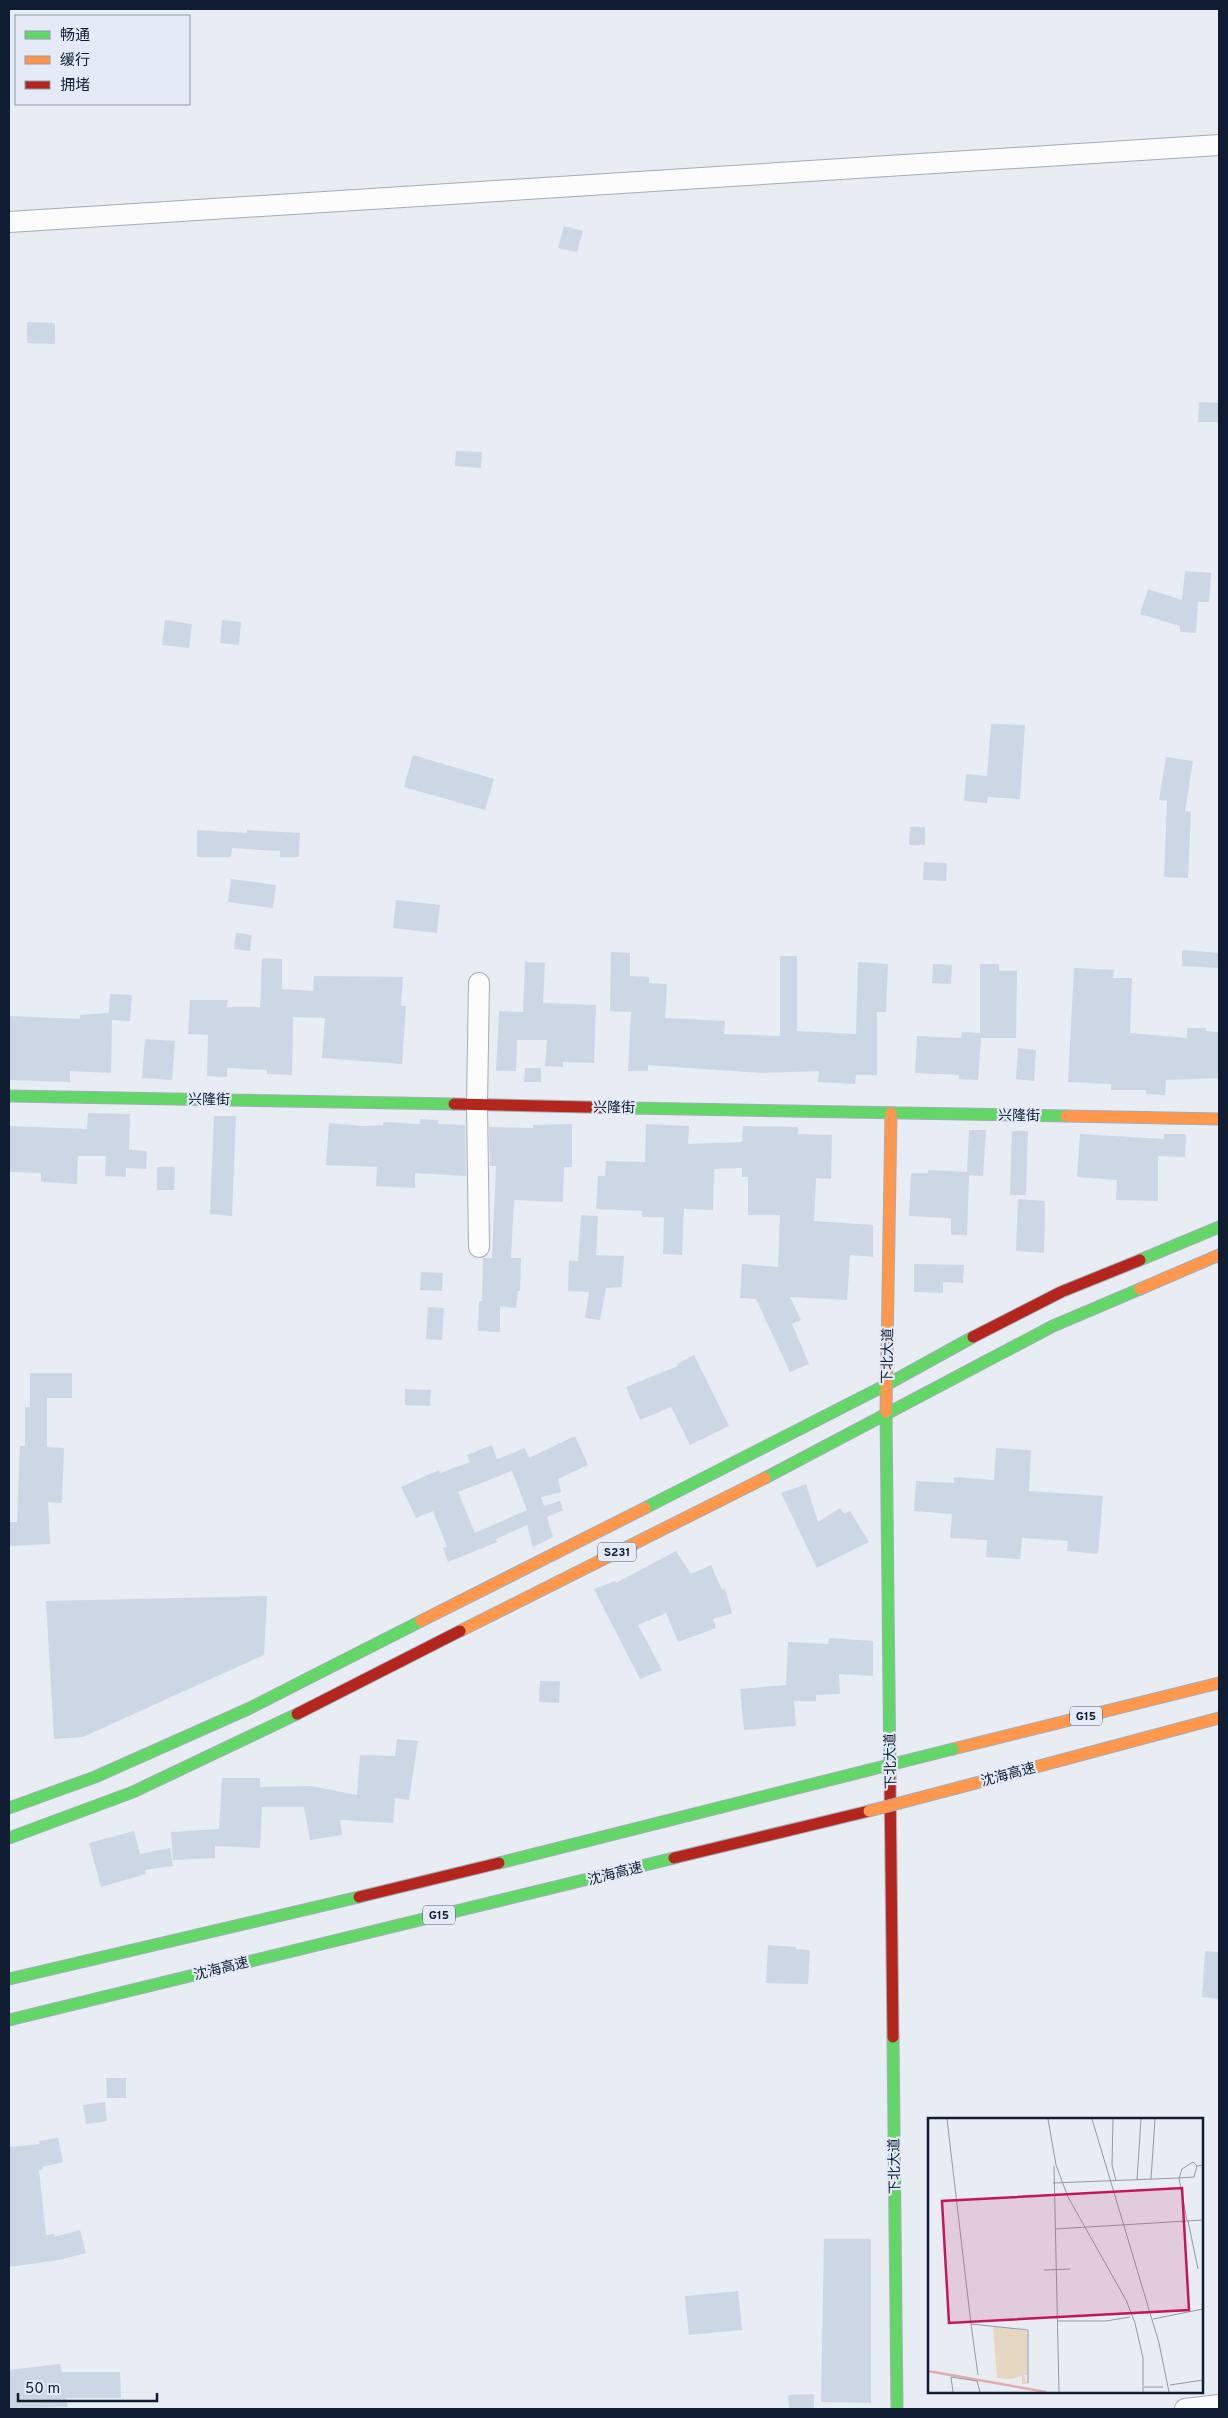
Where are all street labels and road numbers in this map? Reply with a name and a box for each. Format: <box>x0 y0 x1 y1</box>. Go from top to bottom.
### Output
street label: 兴隆街 <box>188 1092 230 1109</box>
street label: 兴隆街 <box>593 1100 635 1117</box>
street label: 兴隆街 <box>998 1108 1040 1125</box>
street label: 下北大道 <box>879 1328 897 1384</box>
road number: S231 <box>598 1542 636 1561</box>
road number: G15 <box>1070 1706 1102 1725</box>
street label: 下北大道 <box>882 1733 900 1789</box>
street label: 沈海高速 <box>979 1760 1038 1791</box>
street label: 沈海高速 <box>586 1859 645 1889</box>
road number: G15 <box>423 1906 455 1924</box>
street label: 沈海高速 <box>192 1954 251 1984</box>
street label: 下北大道 <box>886 2138 904 2194</box>

